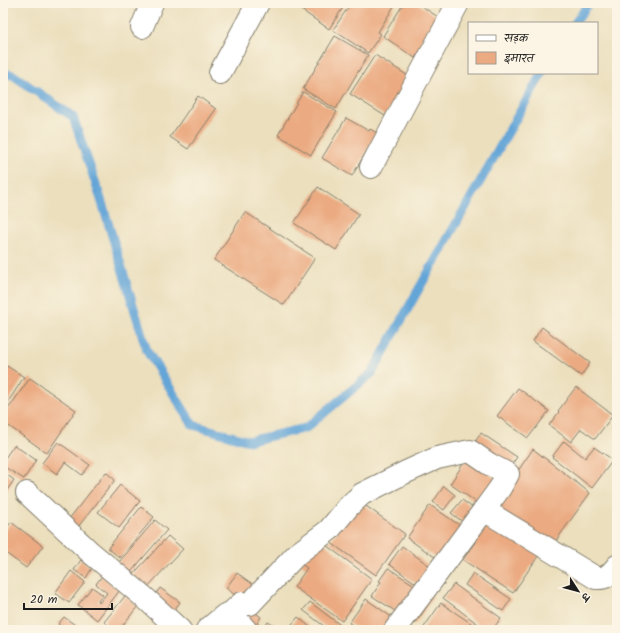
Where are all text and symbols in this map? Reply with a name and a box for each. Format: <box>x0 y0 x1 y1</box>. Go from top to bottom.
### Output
legend <box>468 22 598 74</box>
text: सड़क <box>504 29 530 48</box>
text: इमारत <box>504 49 536 68</box>
north arrow <box>558 571 598 611</box>
scale bar <box>24 585 112 611</box>
text: उ <box>575 588 595 606</box>
text: 20 m <box>30 590 58 609</box>

